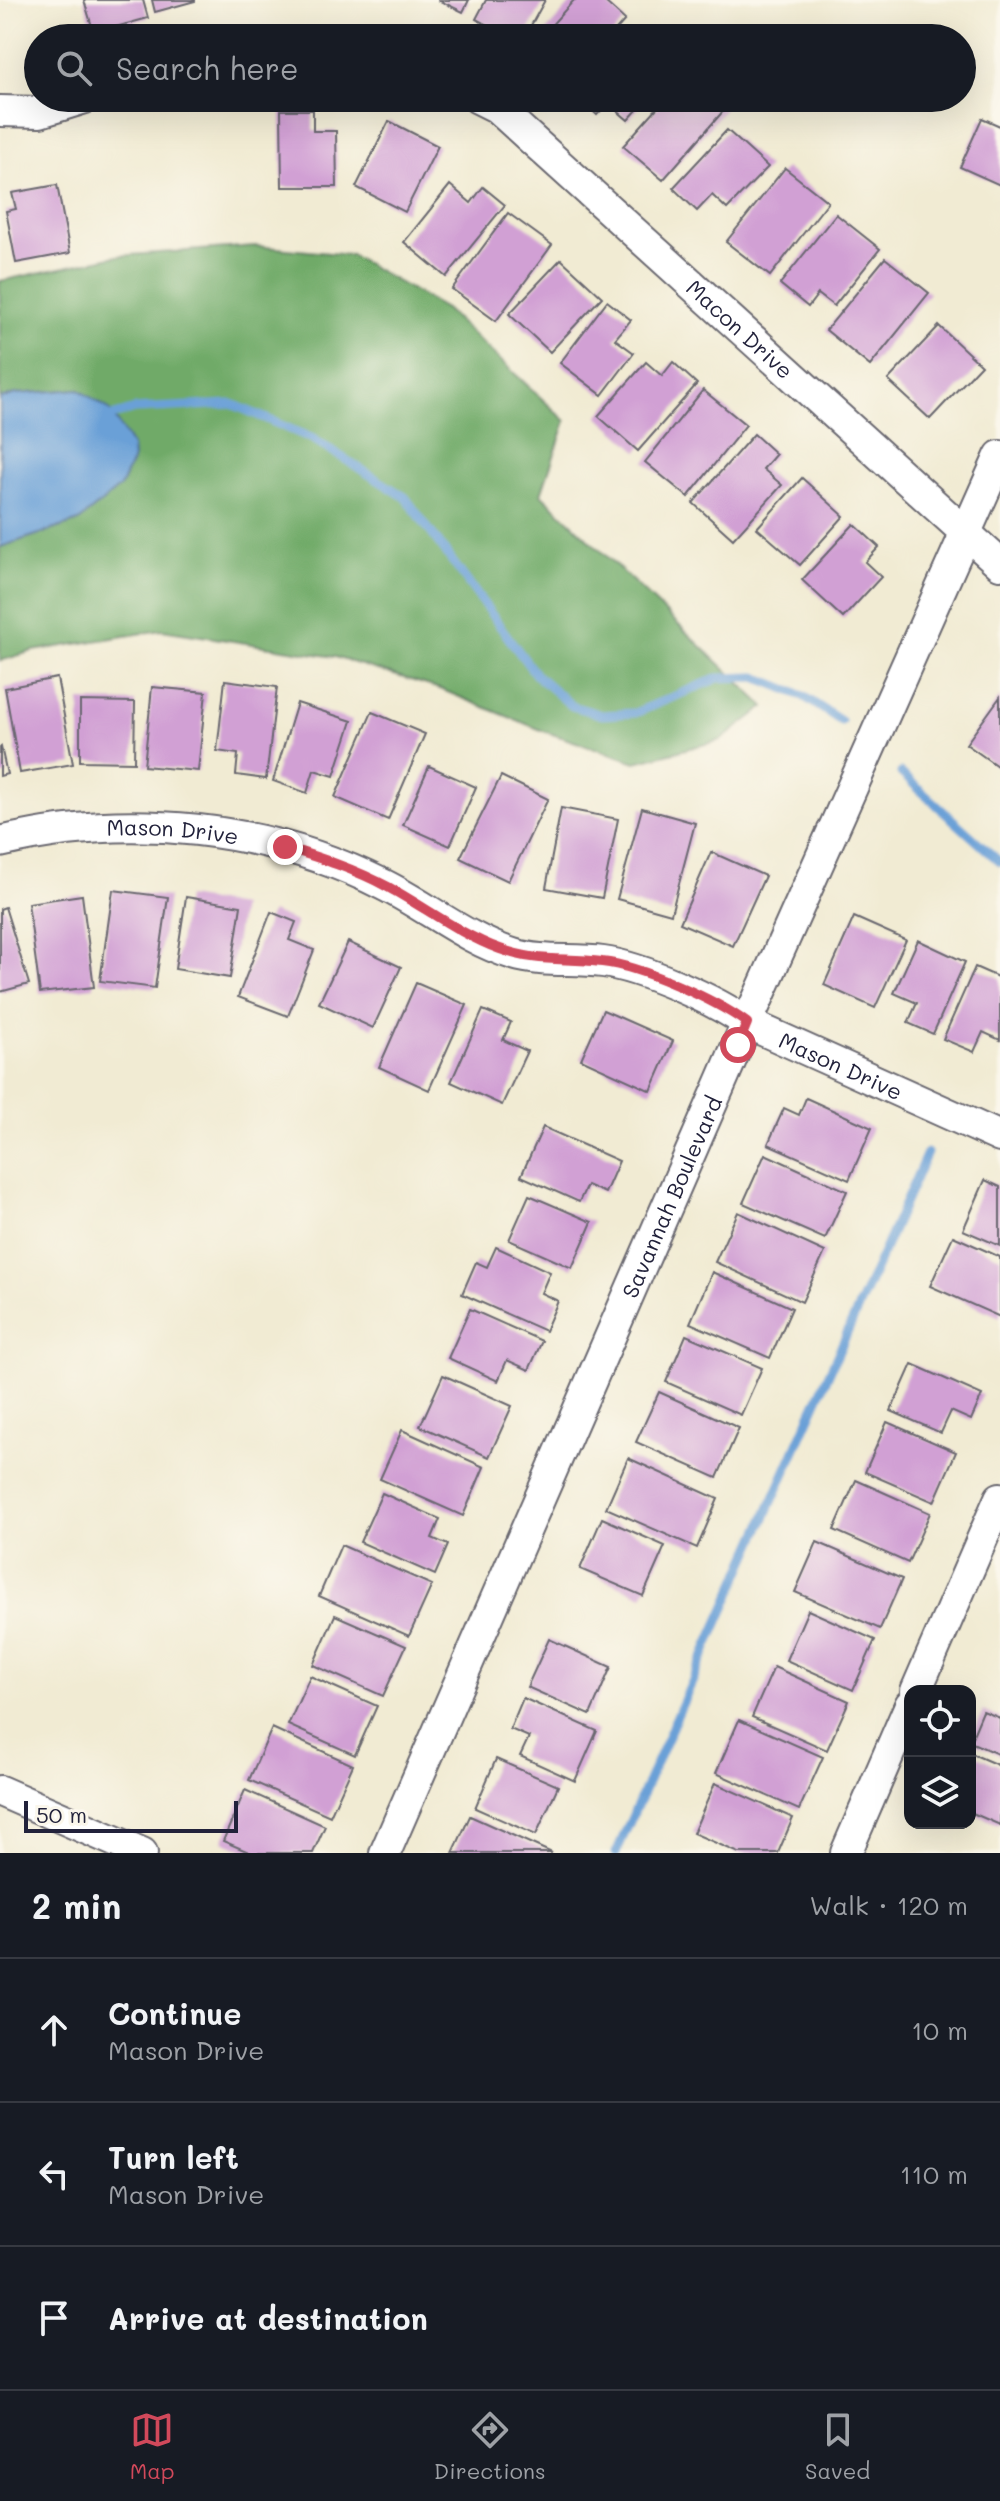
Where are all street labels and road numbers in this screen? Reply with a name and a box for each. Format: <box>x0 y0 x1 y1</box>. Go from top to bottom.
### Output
street label: Macon Drive <box>681 273 800 385</box>
street label: Mason Drive <box>106 812 241 850</box>
street label: Mason Drive <box>775 1025 907 1106</box>
street label: Savannah Boulevard <box>615 1091 728 1302</box>

